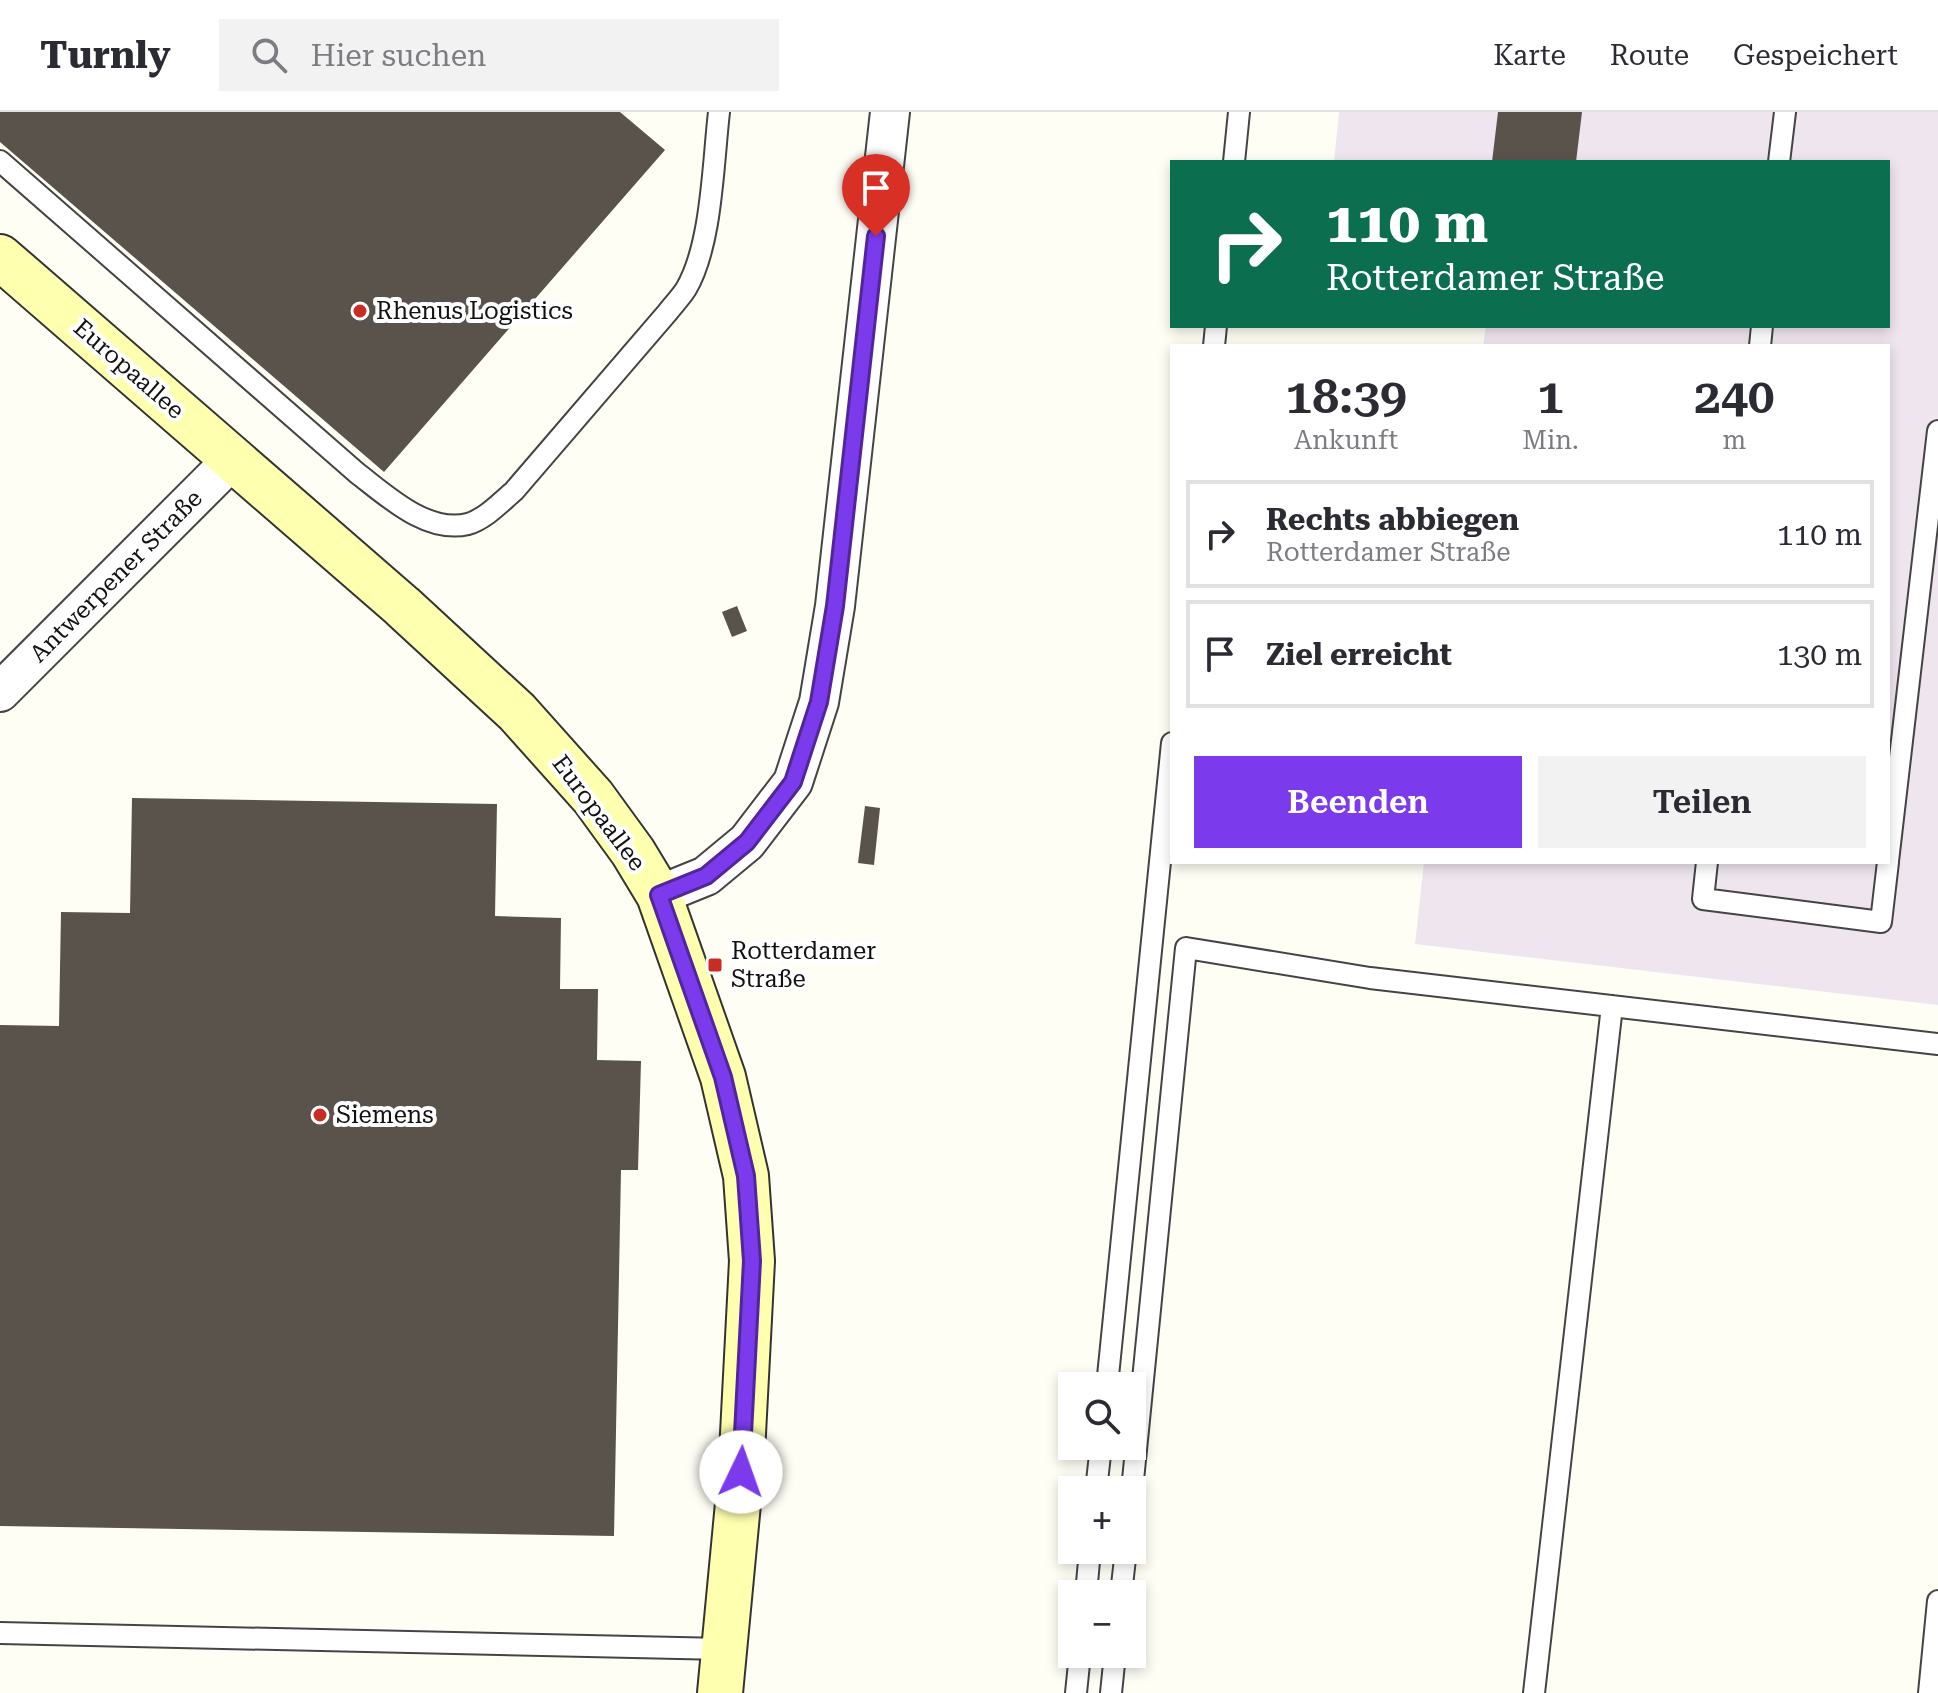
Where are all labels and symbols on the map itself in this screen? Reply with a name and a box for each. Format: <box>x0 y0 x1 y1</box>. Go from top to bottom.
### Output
pin <box>842 154 910 236</box>
place label: Rhenus Logistics <box>376 297 573 325</box>
marker: Rhenus Logistics <box>351 302 369 320</box>
street label: Europaallee <box>68 313 190 425</box>
street label: Antwerpener Straße <box>24 484 208 668</box>
street label: Europaallee <box>547 750 651 876</box>
place label: Rotterdamer Straße <box>731 937 876 993</box>
marker: Rotterdamer Straße <box>706 956 724 974</box>
place label: Siemens <box>336 1101 434 1129</box>
marker: Siemens <box>311 1106 329 1124</box>
position arrow <box>699 1430 783 1514</box>

